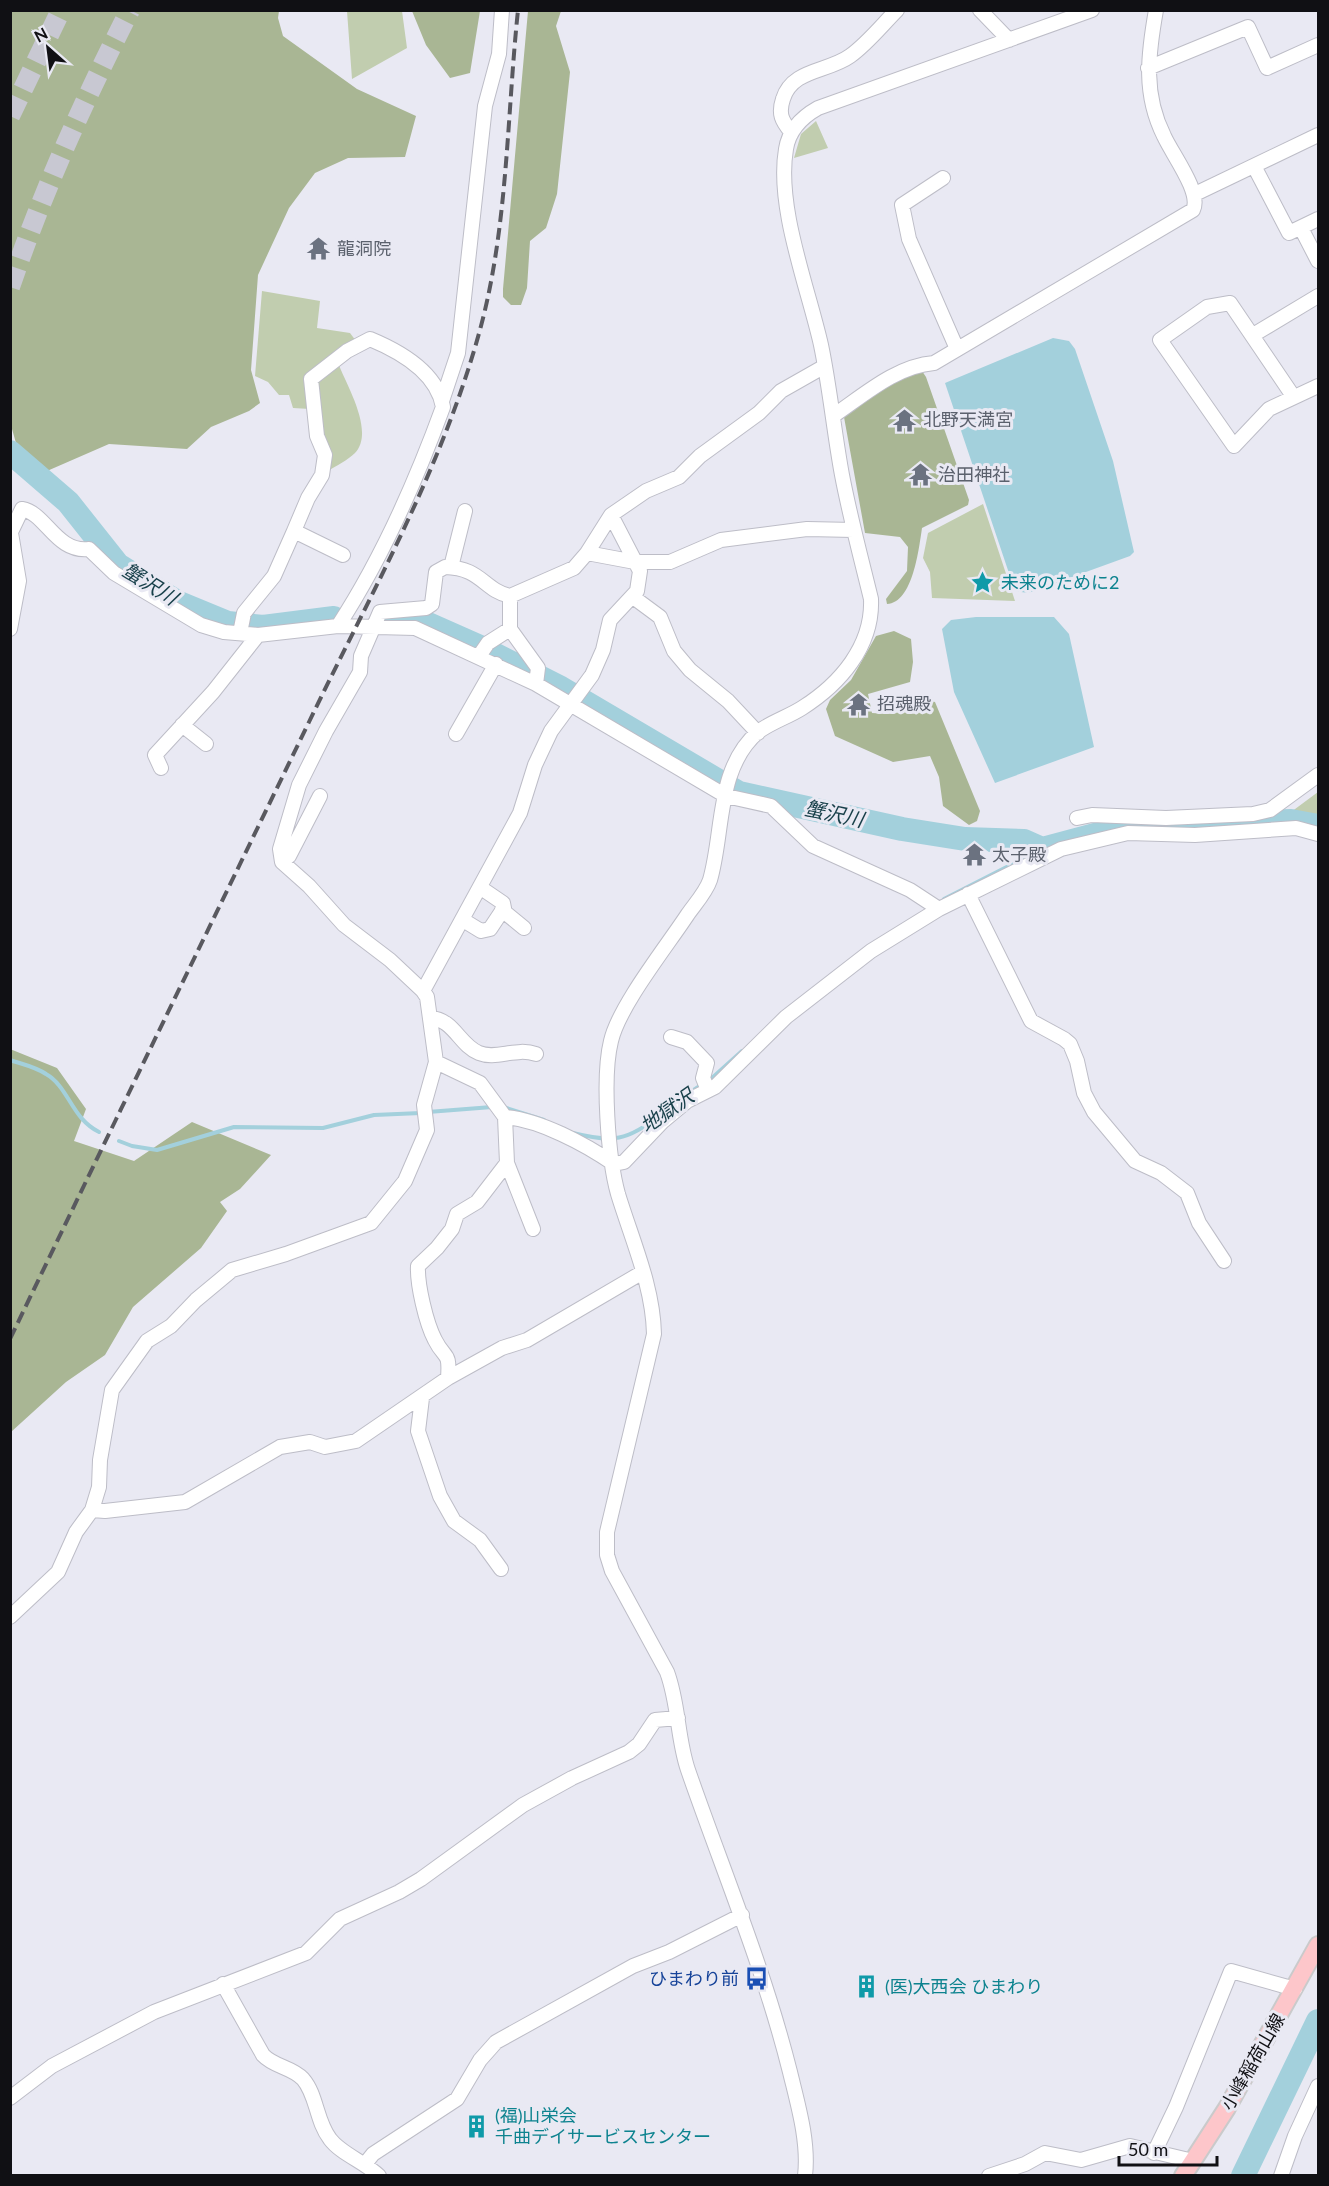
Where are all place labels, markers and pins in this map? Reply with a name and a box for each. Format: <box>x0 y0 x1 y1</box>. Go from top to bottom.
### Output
temple icon: 龍洞院 <box>306 236 332 262</box>
place label: 龍洞院 <box>337 237 391 259</box>
temple icon: 北野天満宮 <box>892 407 918 433</box>
place label: 北野天満宮 <box>923 408 1013 430</box>
temple icon: 治田神社 <box>907 462 933 488</box>
place label: 治田神社 <box>938 463 1010 485</box>
place icon: 未来のために2 <box>970 570 996 596</box>
place label: 未来のために2 <box>1001 571 1119 593</box>
temple icon: 招魂殿 <box>846 691 872 717</box>
place label: 招魂殿 <box>877 692 931 714</box>
temple icon: 太子殿 <box>961 842 987 868</box>
place label: 太子殿 <box>992 843 1046 865</box>
bus stop icon: ひまわり前 <box>744 1966 770 1992</box>
place label: ひまわり前 <box>649 1967 739 1989</box>
building icon: (医)大西会 ひまわり <box>854 1974 880 2000</box>
place label: (医)大西会 ひまわり <box>885 1975 1043 1997</box>
place label: (福)山栄会 千曲デイサービスセンター <box>495 2104 711 2147</box>
building icon: (福)山栄会 千曲デイサービスセンター <box>464 2113 490 2139</box>

